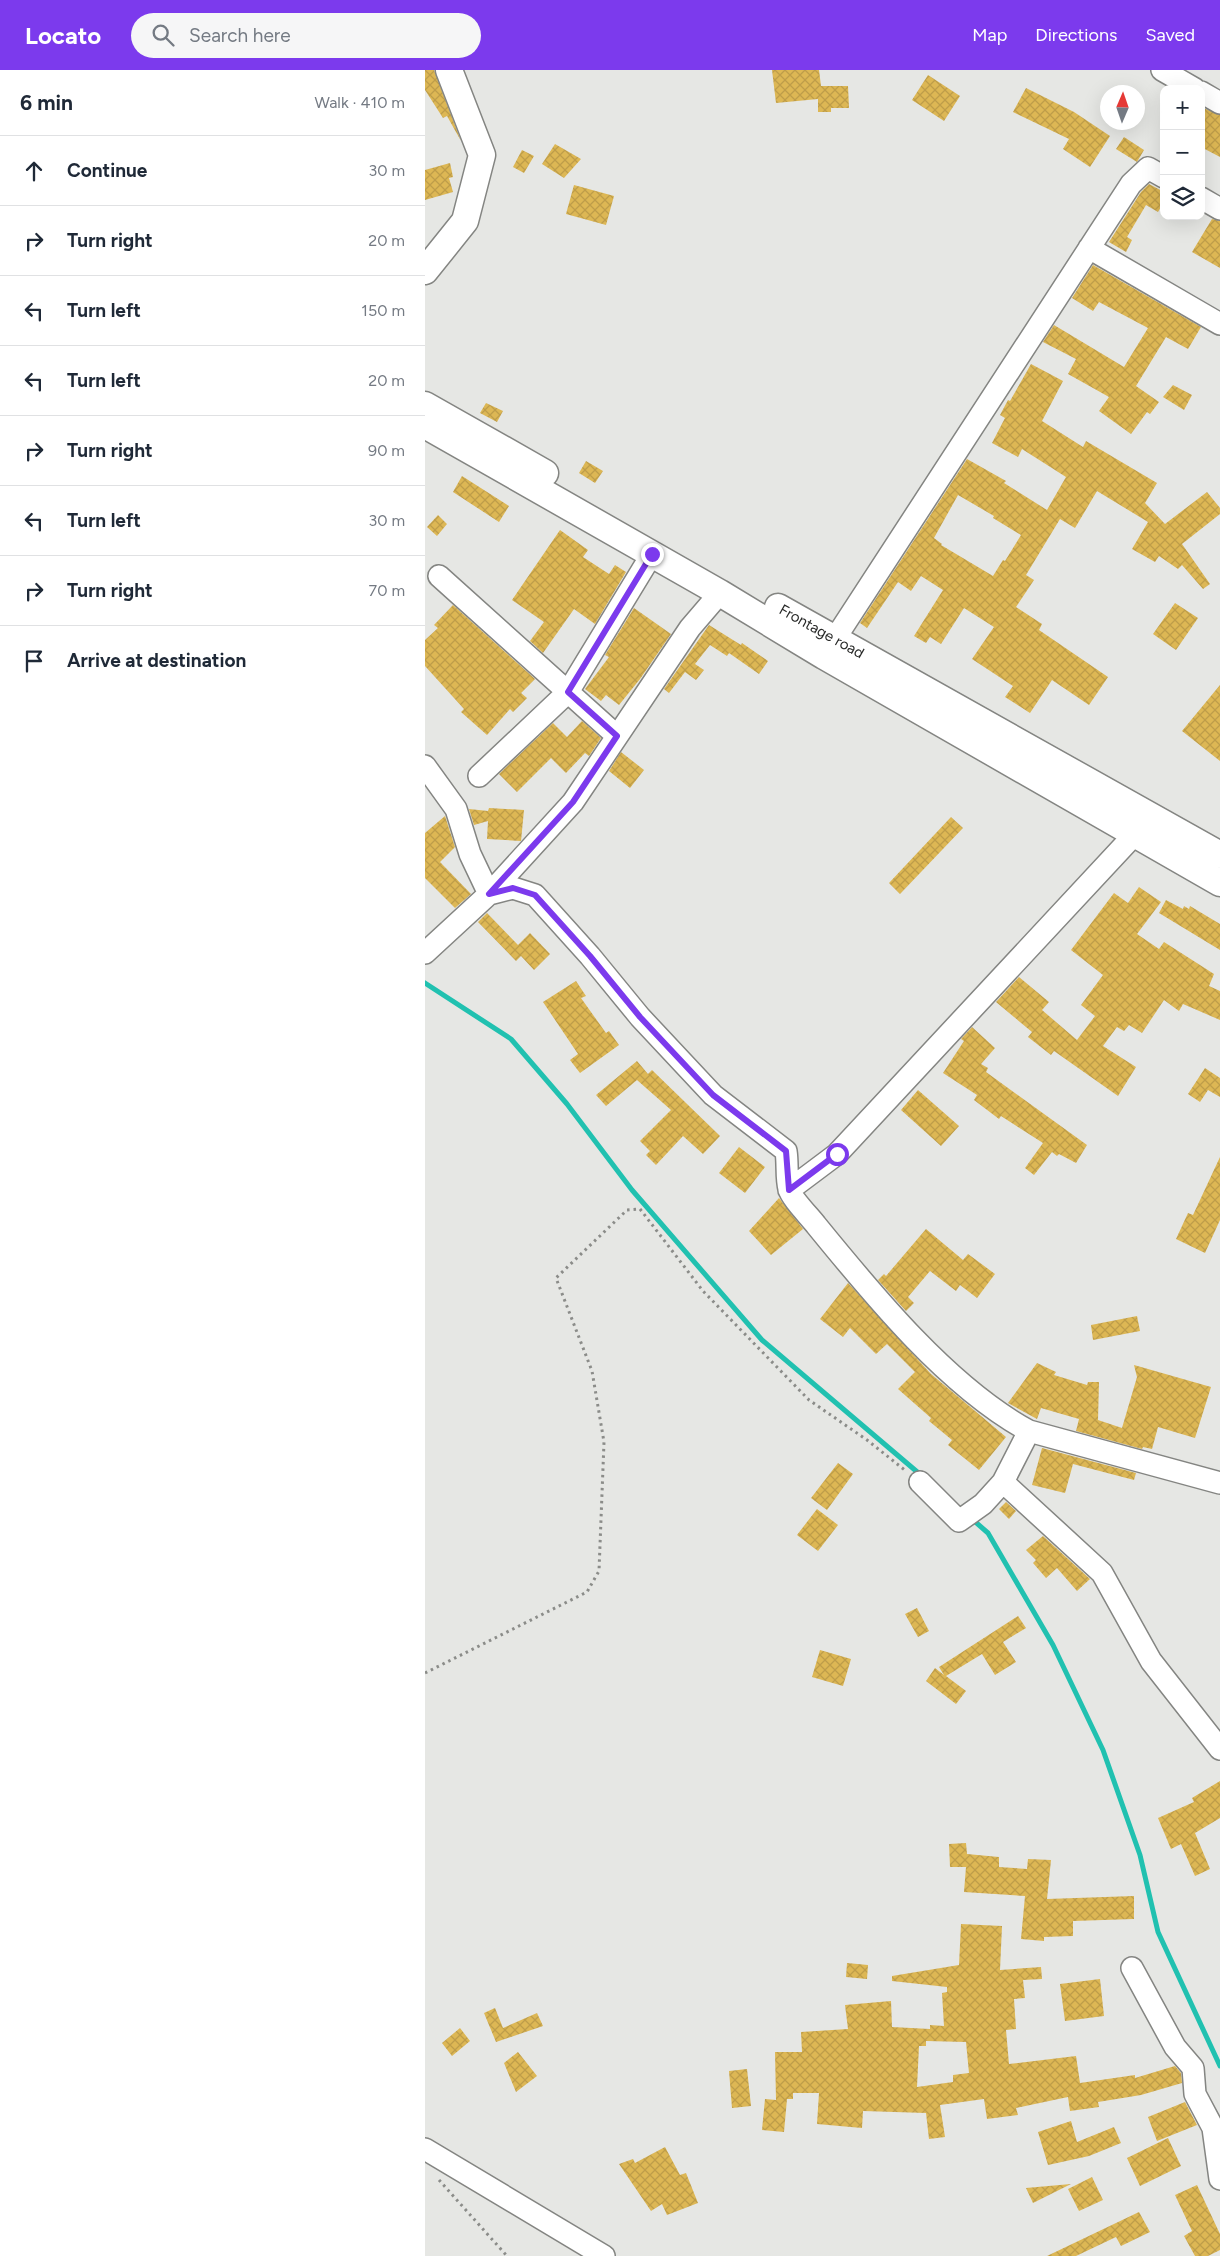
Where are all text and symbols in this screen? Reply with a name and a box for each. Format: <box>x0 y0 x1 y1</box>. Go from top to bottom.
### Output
search box <box>131 13 481 58</box>
text: Locato <box>25 21 101 50</box>
icon: search <box>149 21 177 49</box>
text: Search here <box>189 24 291 47</box>
text: Map <box>972 24 1007 46</box>
text: Directions <box>1035 24 1117 46</box>
text: Saved <box>1145 24 1195 46</box>
north arrow <box>1100 85 1145 130</box>
map controls <box>1160 85 1205 220</box>
button: + <box>1160 85 1205 130</box>
text: 6 min <box>20 90 73 115</box>
text: Walk · 410 m <box>315 93 405 112</box>
button: − <box>1160 130 1205 175</box>
icon: ahead <box>20 157 48 185</box>
text: Continue <box>67 159 147 182</box>
text: 30 m <box>368 161 405 180</box>
button: layers <box>1160 175 1205 220</box>
icon: right <box>20 227 48 255</box>
text: Turn right <box>67 229 153 252</box>
text: 20 m <box>368 231 405 250</box>
icon: left <box>20 297 48 325</box>
text: Turn left <box>67 299 141 322</box>
text: 150 m <box>361 301 405 320</box>
icon: left <box>20 367 48 395</box>
text: Turn left <box>67 369 141 392</box>
text: 20 m <box>368 371 405 390</box>
icon: right <box>20 437 48 465</box>
text: Turn right <box>67 439 153 462</box>
text: 90 m <box>368 441 405 460</box>
icon: left <box>20 507 48 535</box>
text: Turn left <box>67 509 141 532</box>
text: 30 m <box>368 511 405 530</box>
route end <box>641 543 664 566</box>
icon: right <box>20 577 48 605</box>
text: Turn right <box>67 579 153 602</box>
text: 70 m <box>369 581 405 600</box>
street label: Frontage road <box>776 601 867 662</box>
icon: arrive <box>20 647 48 675</box>
text: Arrive at destination <box>67 649 246 672</box>
route start <box>826 1143 849 1166</box>

